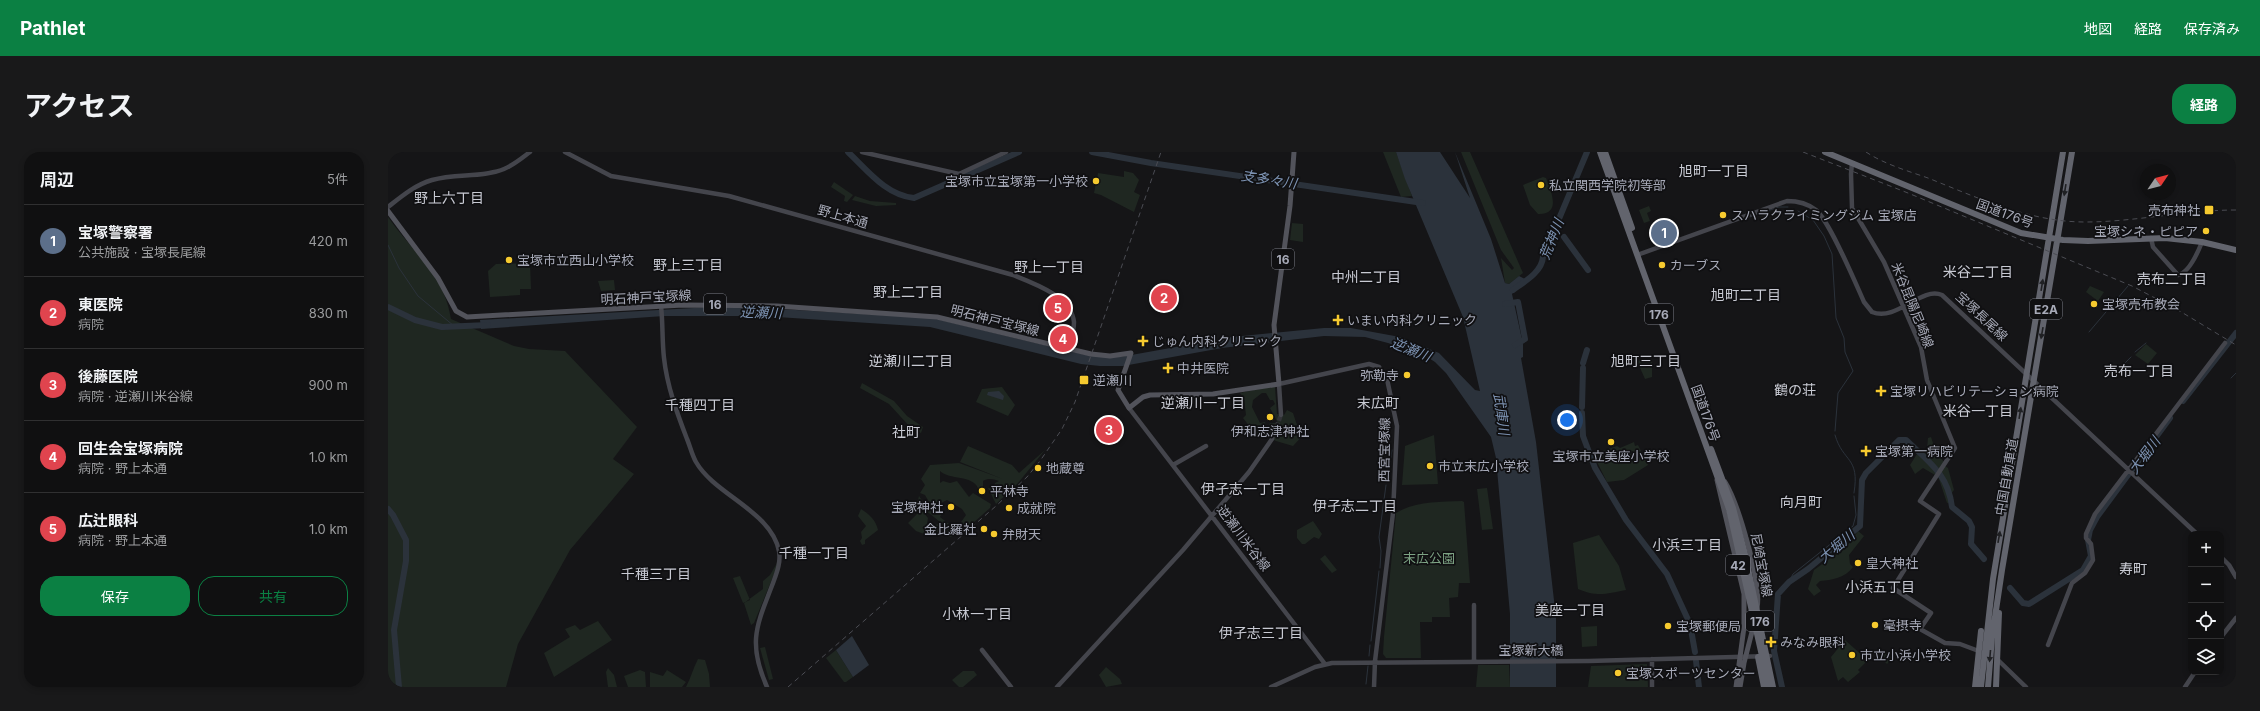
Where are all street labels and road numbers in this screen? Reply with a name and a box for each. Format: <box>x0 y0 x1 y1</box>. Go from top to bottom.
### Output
street label: 国道176号 <box>1974 195 2036 231</box>
street label: 野上本通 <box>816 201 870 231</box>
road number: 16 <box>1272 249 1294 269</box>
street label: 米谷昆陽尼崎線 <box>1889 260 1937 350</box>
street label: 明石神戸宝塚線 <box>600 287 692 307</box>
street label: 宝塚長尾線 <box>1953 288 2011 344</box>
road number: 16 <box>704 294 726 314</box>
road number: E2A <box>2030 299 2062 319</box>
street label: 明石神戸宝塚線 <box>949 301 1041 339</box>
road number: 176 <box>1645 304 1673 324</box>
street label: 国道176号 <box>1688 382 1724 444</box>
street label: 西宮宝塚線 <box>1375 417 1393 483</box>
street label: 中国自動車道 <box>1991 437 2021 517</box>
street label: 逆瀬川米谷線 <box>1214 502 1274 574</box>
street label: 尼崎宝塚線 <box>1748 532 1776 598</box>
road number: 42 <box>1726 555 1750 575</box>
road number: 176 <box>1746 611 1774 631</box>
street label: 宝塚新大橋 <box>1498 642 1564 658</box>

